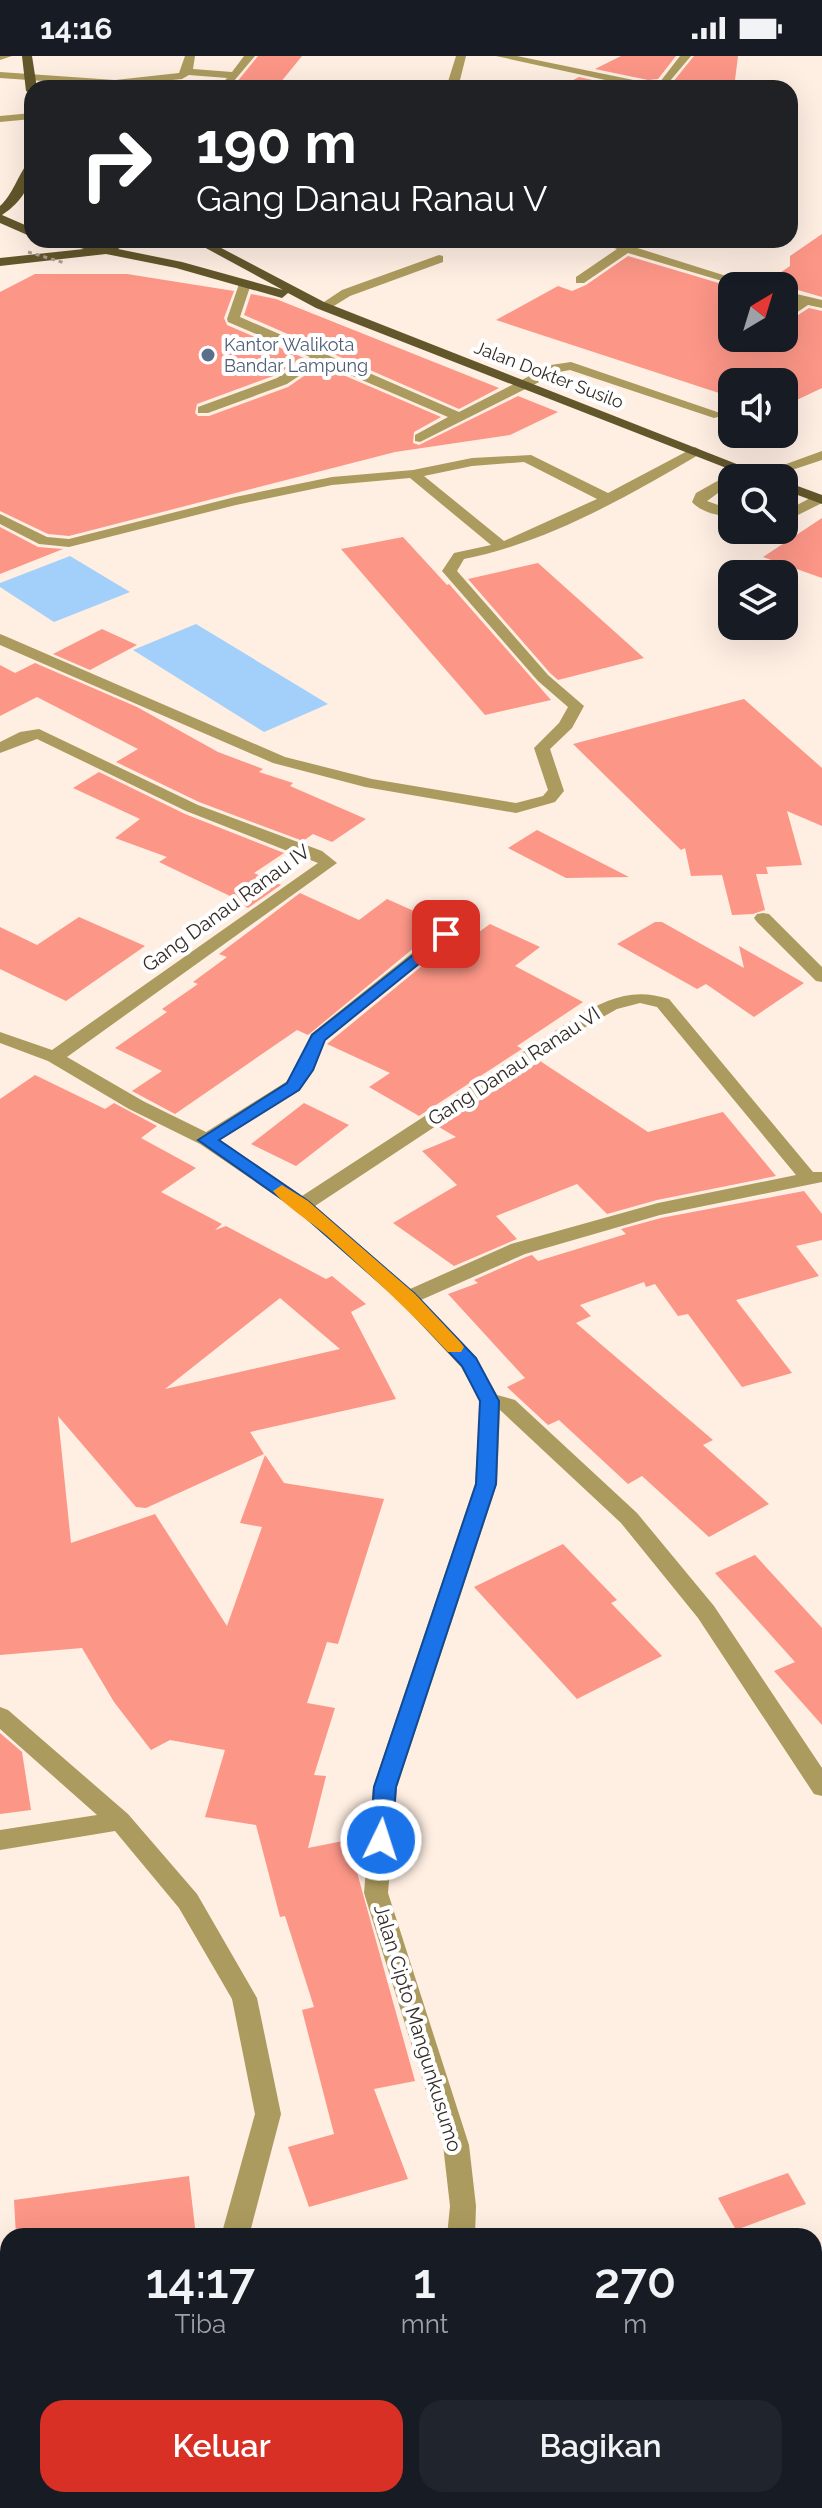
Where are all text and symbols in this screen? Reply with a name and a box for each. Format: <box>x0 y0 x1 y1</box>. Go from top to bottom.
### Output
text: 14:16 <box>40 11 112 46</box>
text: 190 m <box>196 110 357 176</box>
icon: right <box>64 112 168 216</box>
text: Gang Danau Ranau V <box>196 177 547 219</box>
north arrow <box>718 272 798 352</box>
map controls <box>718 272 798 640</box>
place label: Kantor Walikota Bandar Lampung <box>224 334 368 376</box>
street label: Jalan Dokter Susilo <box>472 336 627 413</box>
marker: Kantor Walikota Bandar Lampung <box>199 346 217 364</box>
button: sound <box>718 368 798 448</box>
button: search <box>718 464 798 544</box>
button: layers <box>718 560 798 640</box>
street label: Gang Danau Ranau IV <box>138 839 315 977</box>
pin <box>412 900 480 968</box>
icon: arrive <box>424 912 468 956</box>
street label: Gang Danau Ranau VI <box>424 1001 604 1131</box>
position arrow <box>339 1798 423 1882</box>
street label: Jalan Cipto Mangunkusumo <box>369 1901 467 2155</box>
text: 14:17 <box>146 2253 255 2309</box>
text: 1 <box>413 2253 436 2309</box>
text: 270 <box>594 2253 676 2309</box>
text: Tiba <box>174 2309 226 2339</box>
text: mnt <box>401 2309 448 2339</box>
text: m <box>623 2309 647 2339</box>
button: Keluar <box>40 2400 403 2492</box>
button: Bagikan <box>419 2400 782 2492</box>

